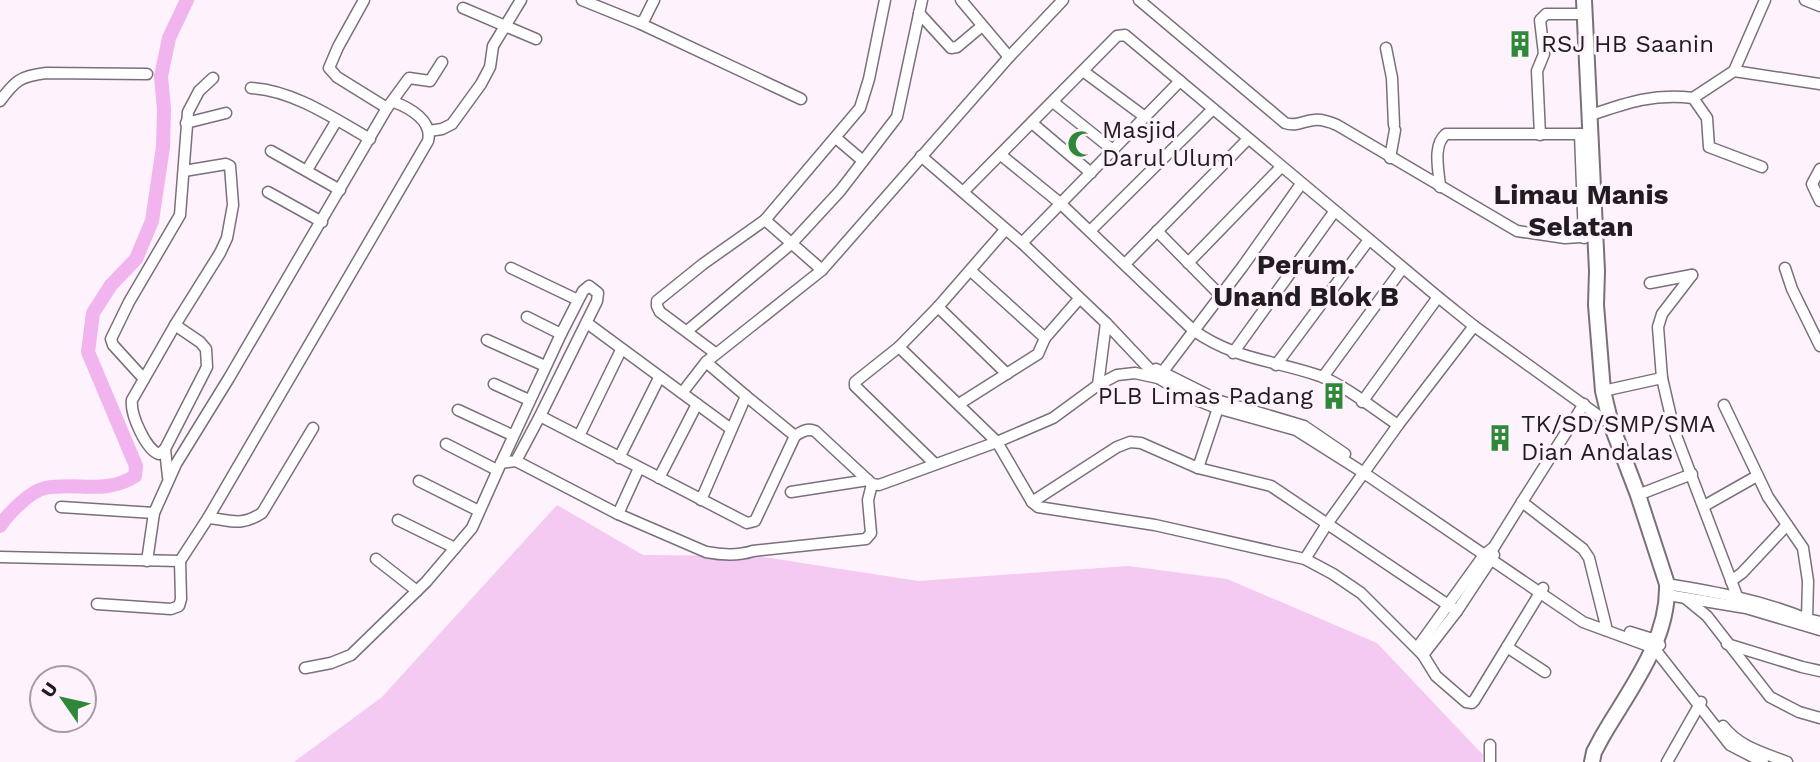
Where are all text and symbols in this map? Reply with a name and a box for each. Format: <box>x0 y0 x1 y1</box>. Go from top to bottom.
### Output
building icon: RSJ HB Saanin <box>1505 29 1535 59</box>
place label: RSJ HB Saanin <box>1541 30 1714 58</box>
place label: Masjid Darul Ulum <box>1102 116 1234 172</box>
mosque icon: Masjid Darul Ulum <box>1066 129 1096 159</box>
district label: Limau Manis Selatan <box>1494 178 1669 243</box>
district label: Perum. Unand Blok B <box>1213 248 1399 313</box>
building icon: PLB Limas Padang <box>1319 381 1349 411</box>
place label: PLB Limas Padang <box>1098 382 1313 410</box>
place label: TK/SD/SMP/SMA Dian Andalas <box>1521 410 1716 466</box>
building icon: TK/SD/SMP/SMA Dian Andalas <box>1485 423 1515 453</box>
north arrow <box>28 664 98 734</box>
text: U <box>36 678 63 702</box>

